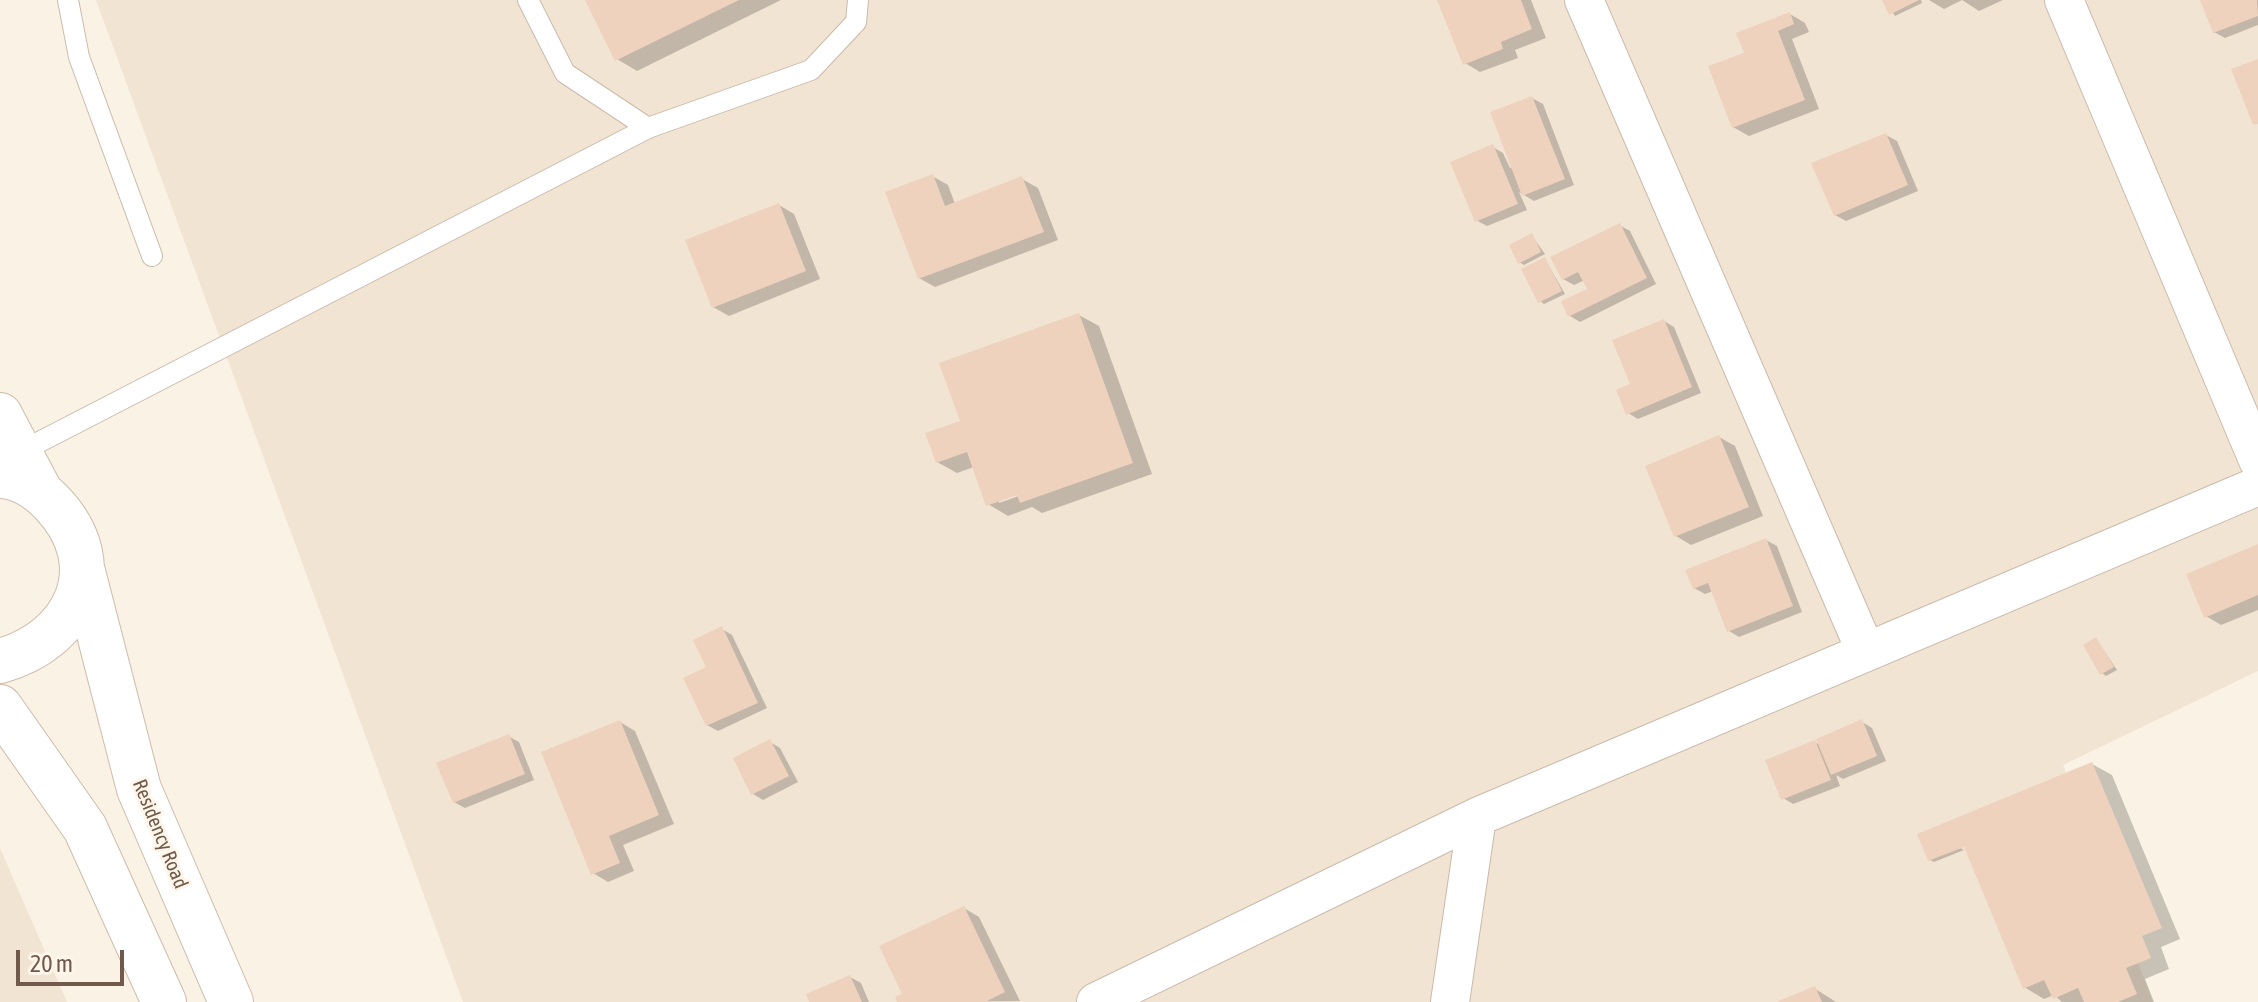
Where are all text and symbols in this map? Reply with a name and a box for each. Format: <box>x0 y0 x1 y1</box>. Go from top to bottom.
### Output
street label: Residency Road <box>127 776 193 892</box>
scale bar <box>20 934 128 984</box>
text: 20 m <box>30 950 73 977</box>

